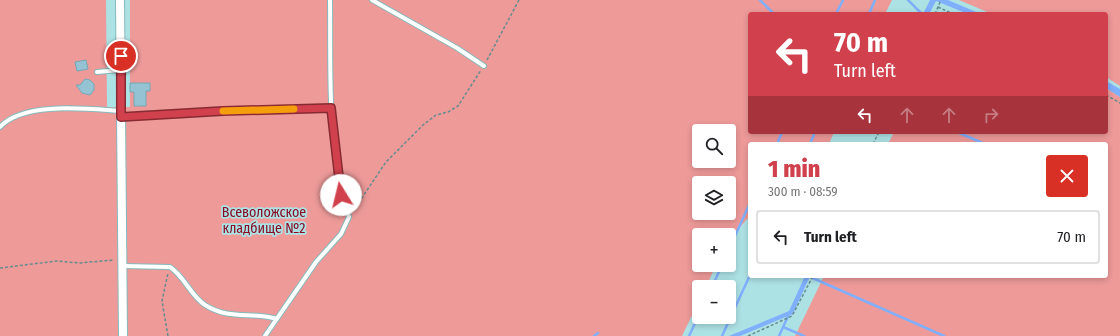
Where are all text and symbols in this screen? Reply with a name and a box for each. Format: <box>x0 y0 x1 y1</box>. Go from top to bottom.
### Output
text: 70 m <box>834 26 888 59</box>
icon: left <box>768 28 820 80</box>
pin <box>104 39 138 73</box>
icon: arrive <box>110 45 132 67</box>
text: Turn left <box>834 60 896 82</box>
icon: left <box>854 104 876 126</box>
icon: ahead <box>896 104 918 126</box>
icon: ahead <box>938 104 960 126</box>
icon: right <box>980 104 1002 126</box>
map controls <box>692 124 736 324</box>
button: search <box>692 124 736 168</box>
text: 1 min <box>768 155 820 183</box>
button: close <box>1046 155 1088 197</box>
position arrow <box>320 174 362 216</box>
button: layers <box>692 176 736 220</box>
text: 300 m · 08:59 <box>768 184 838 199</box>
park label: Всеволожское кладбище №2 <box>222 204 306 237</box>
icon: left <box>770 226 792 248</box>
button: + <box>692 228 736 272</box>
text: Turn left <box>804 228 857 246</box>
text: 70 m <box>1057 228 1086 246</box>
button: − <box>692 280 736 324</box>

